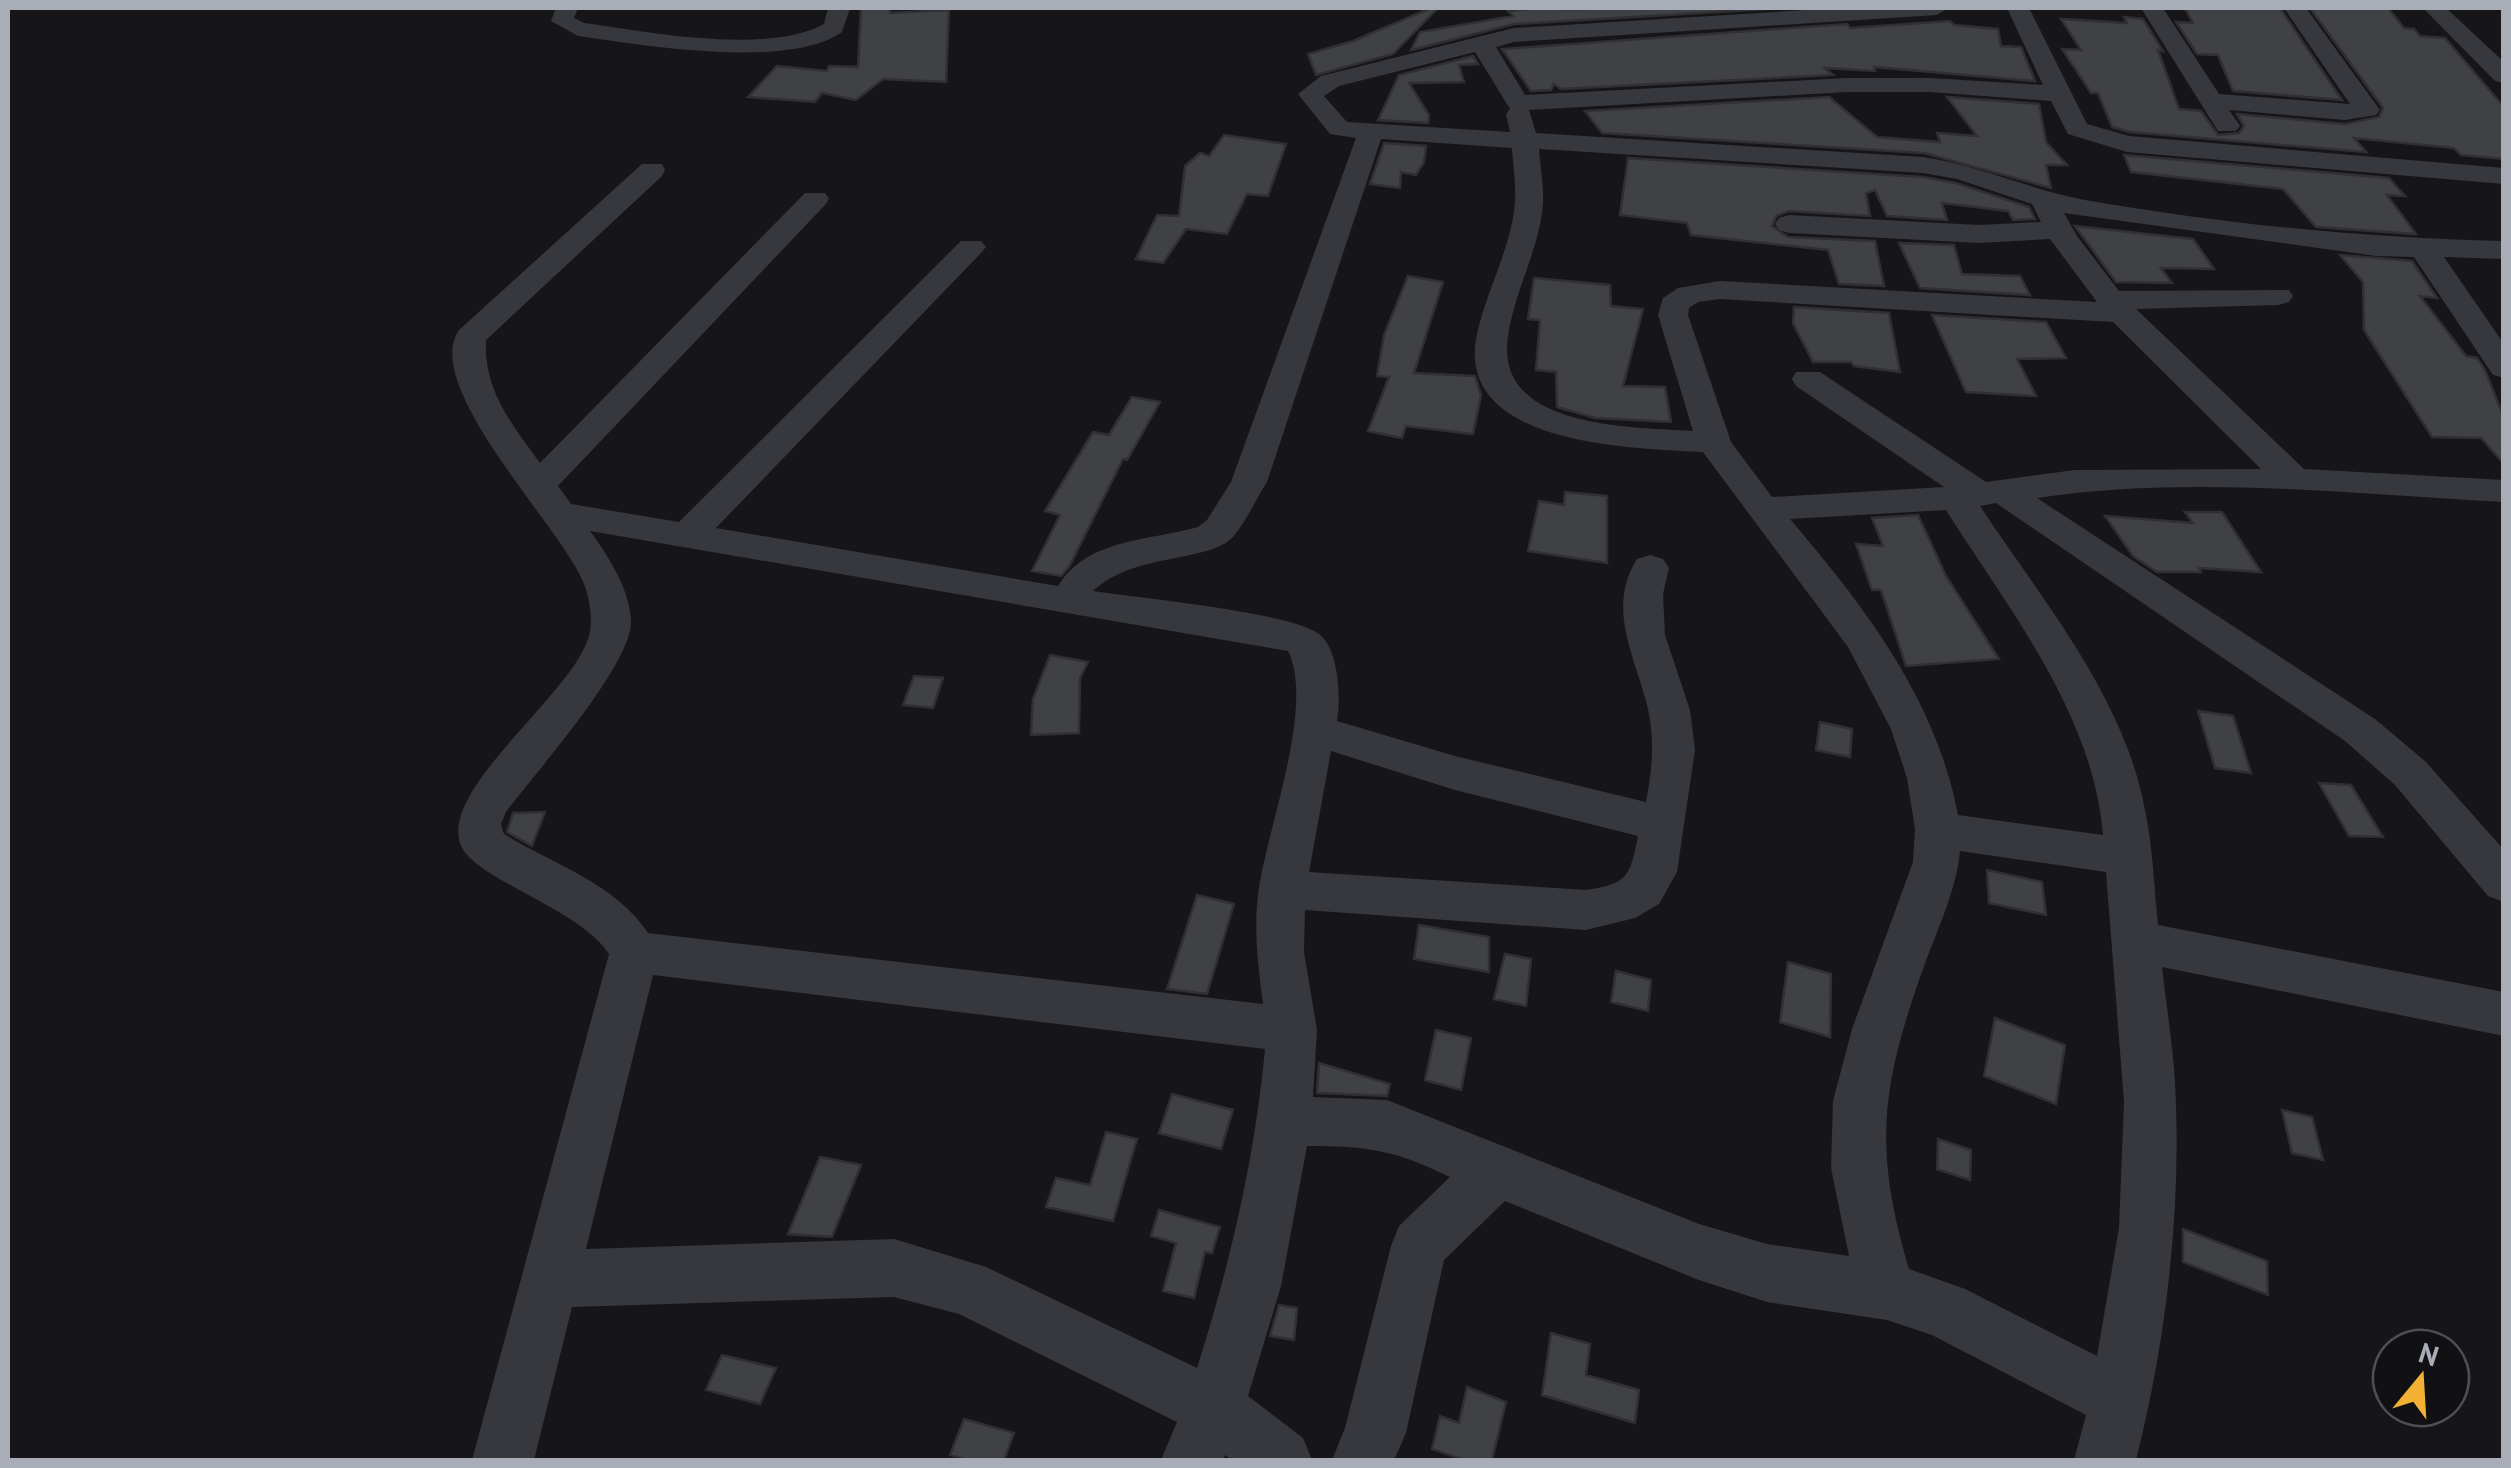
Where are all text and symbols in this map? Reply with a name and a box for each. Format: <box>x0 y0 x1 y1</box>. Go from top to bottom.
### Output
north arrow <box>2371 1328 2471 1428</box>
text: N <box>2414 1333 2443 1374</box>

